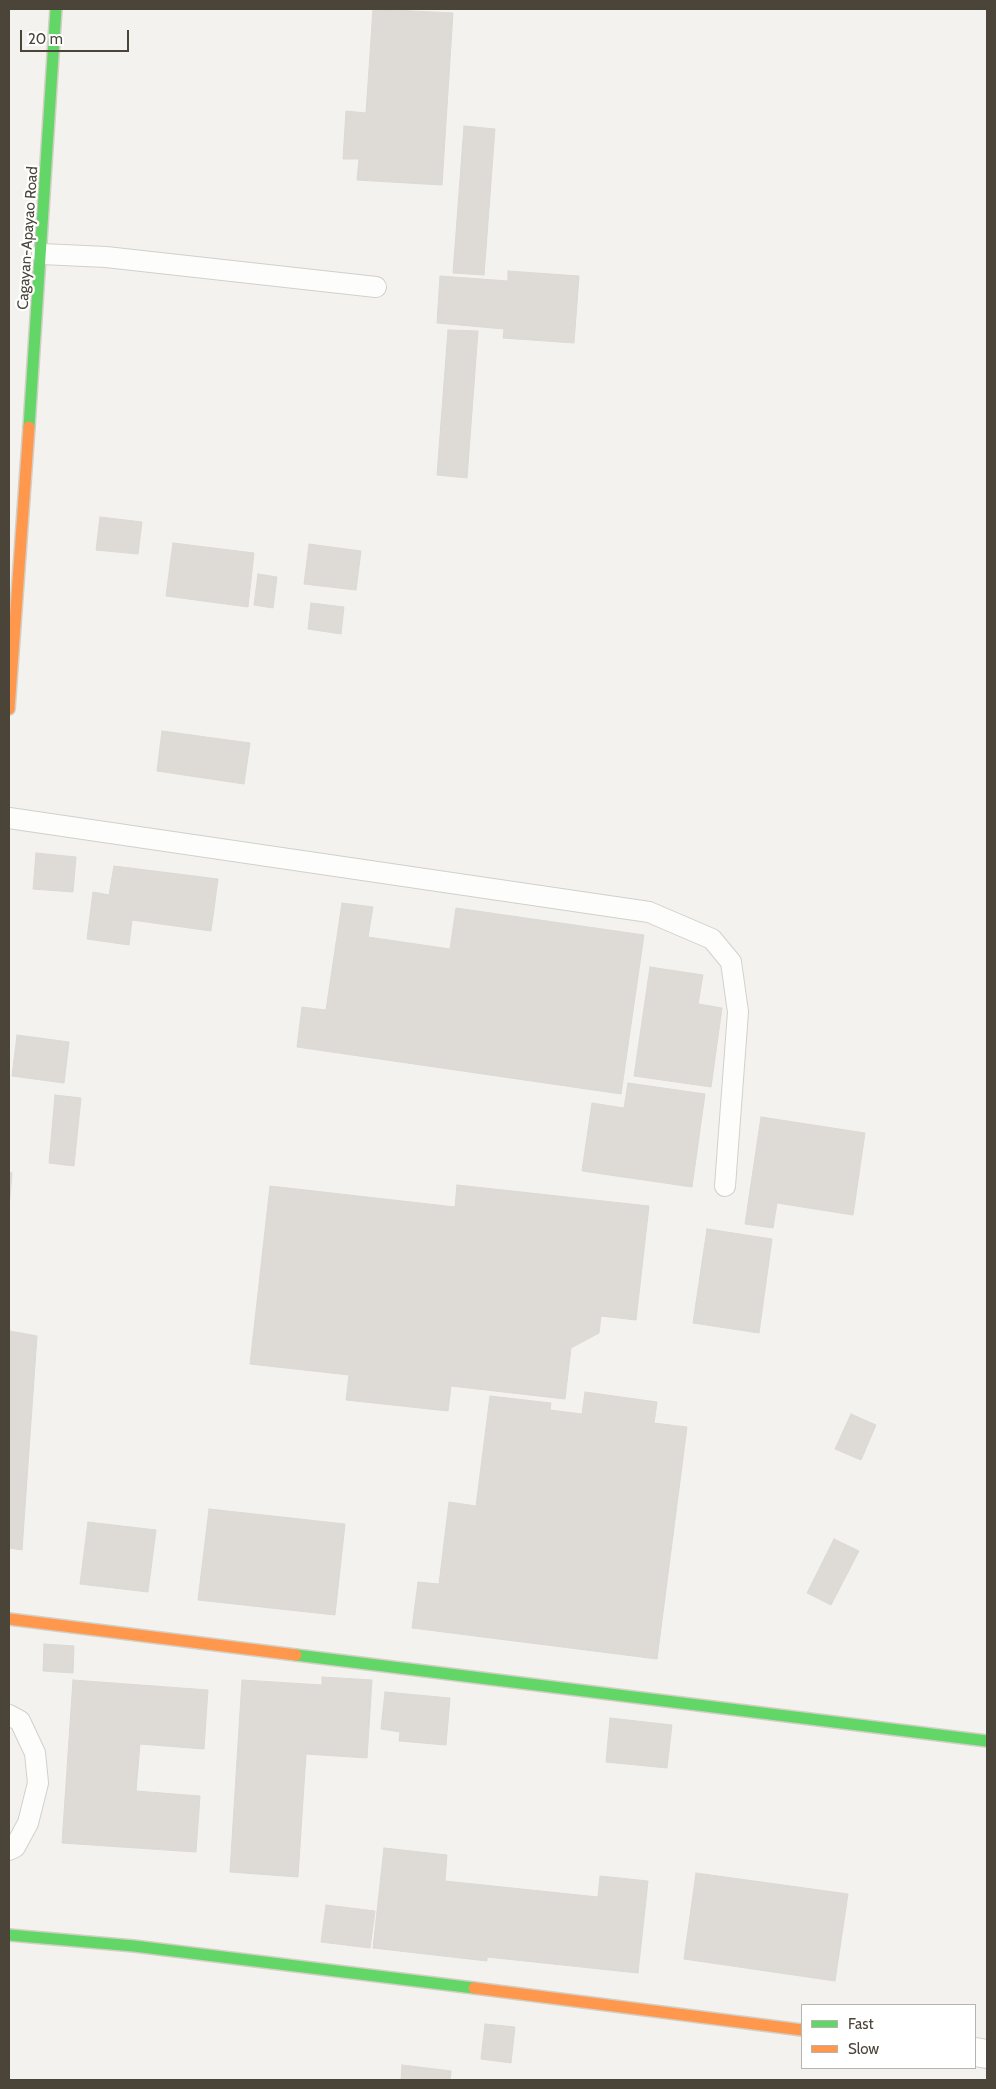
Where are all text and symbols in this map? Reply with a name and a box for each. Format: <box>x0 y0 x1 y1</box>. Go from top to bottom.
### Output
scale bar <box>22 20 131 52</box>
text: 20 m <box>28 30 63 48</box>
street label: Cagayan-Apayao Road <box>14 166 42 310</box>
legend <box>801 2004 976 2069</box>
text: Fast <box>848 2015 873 2033</box>
text: Slow <box>848 2040 879 2058</box>

